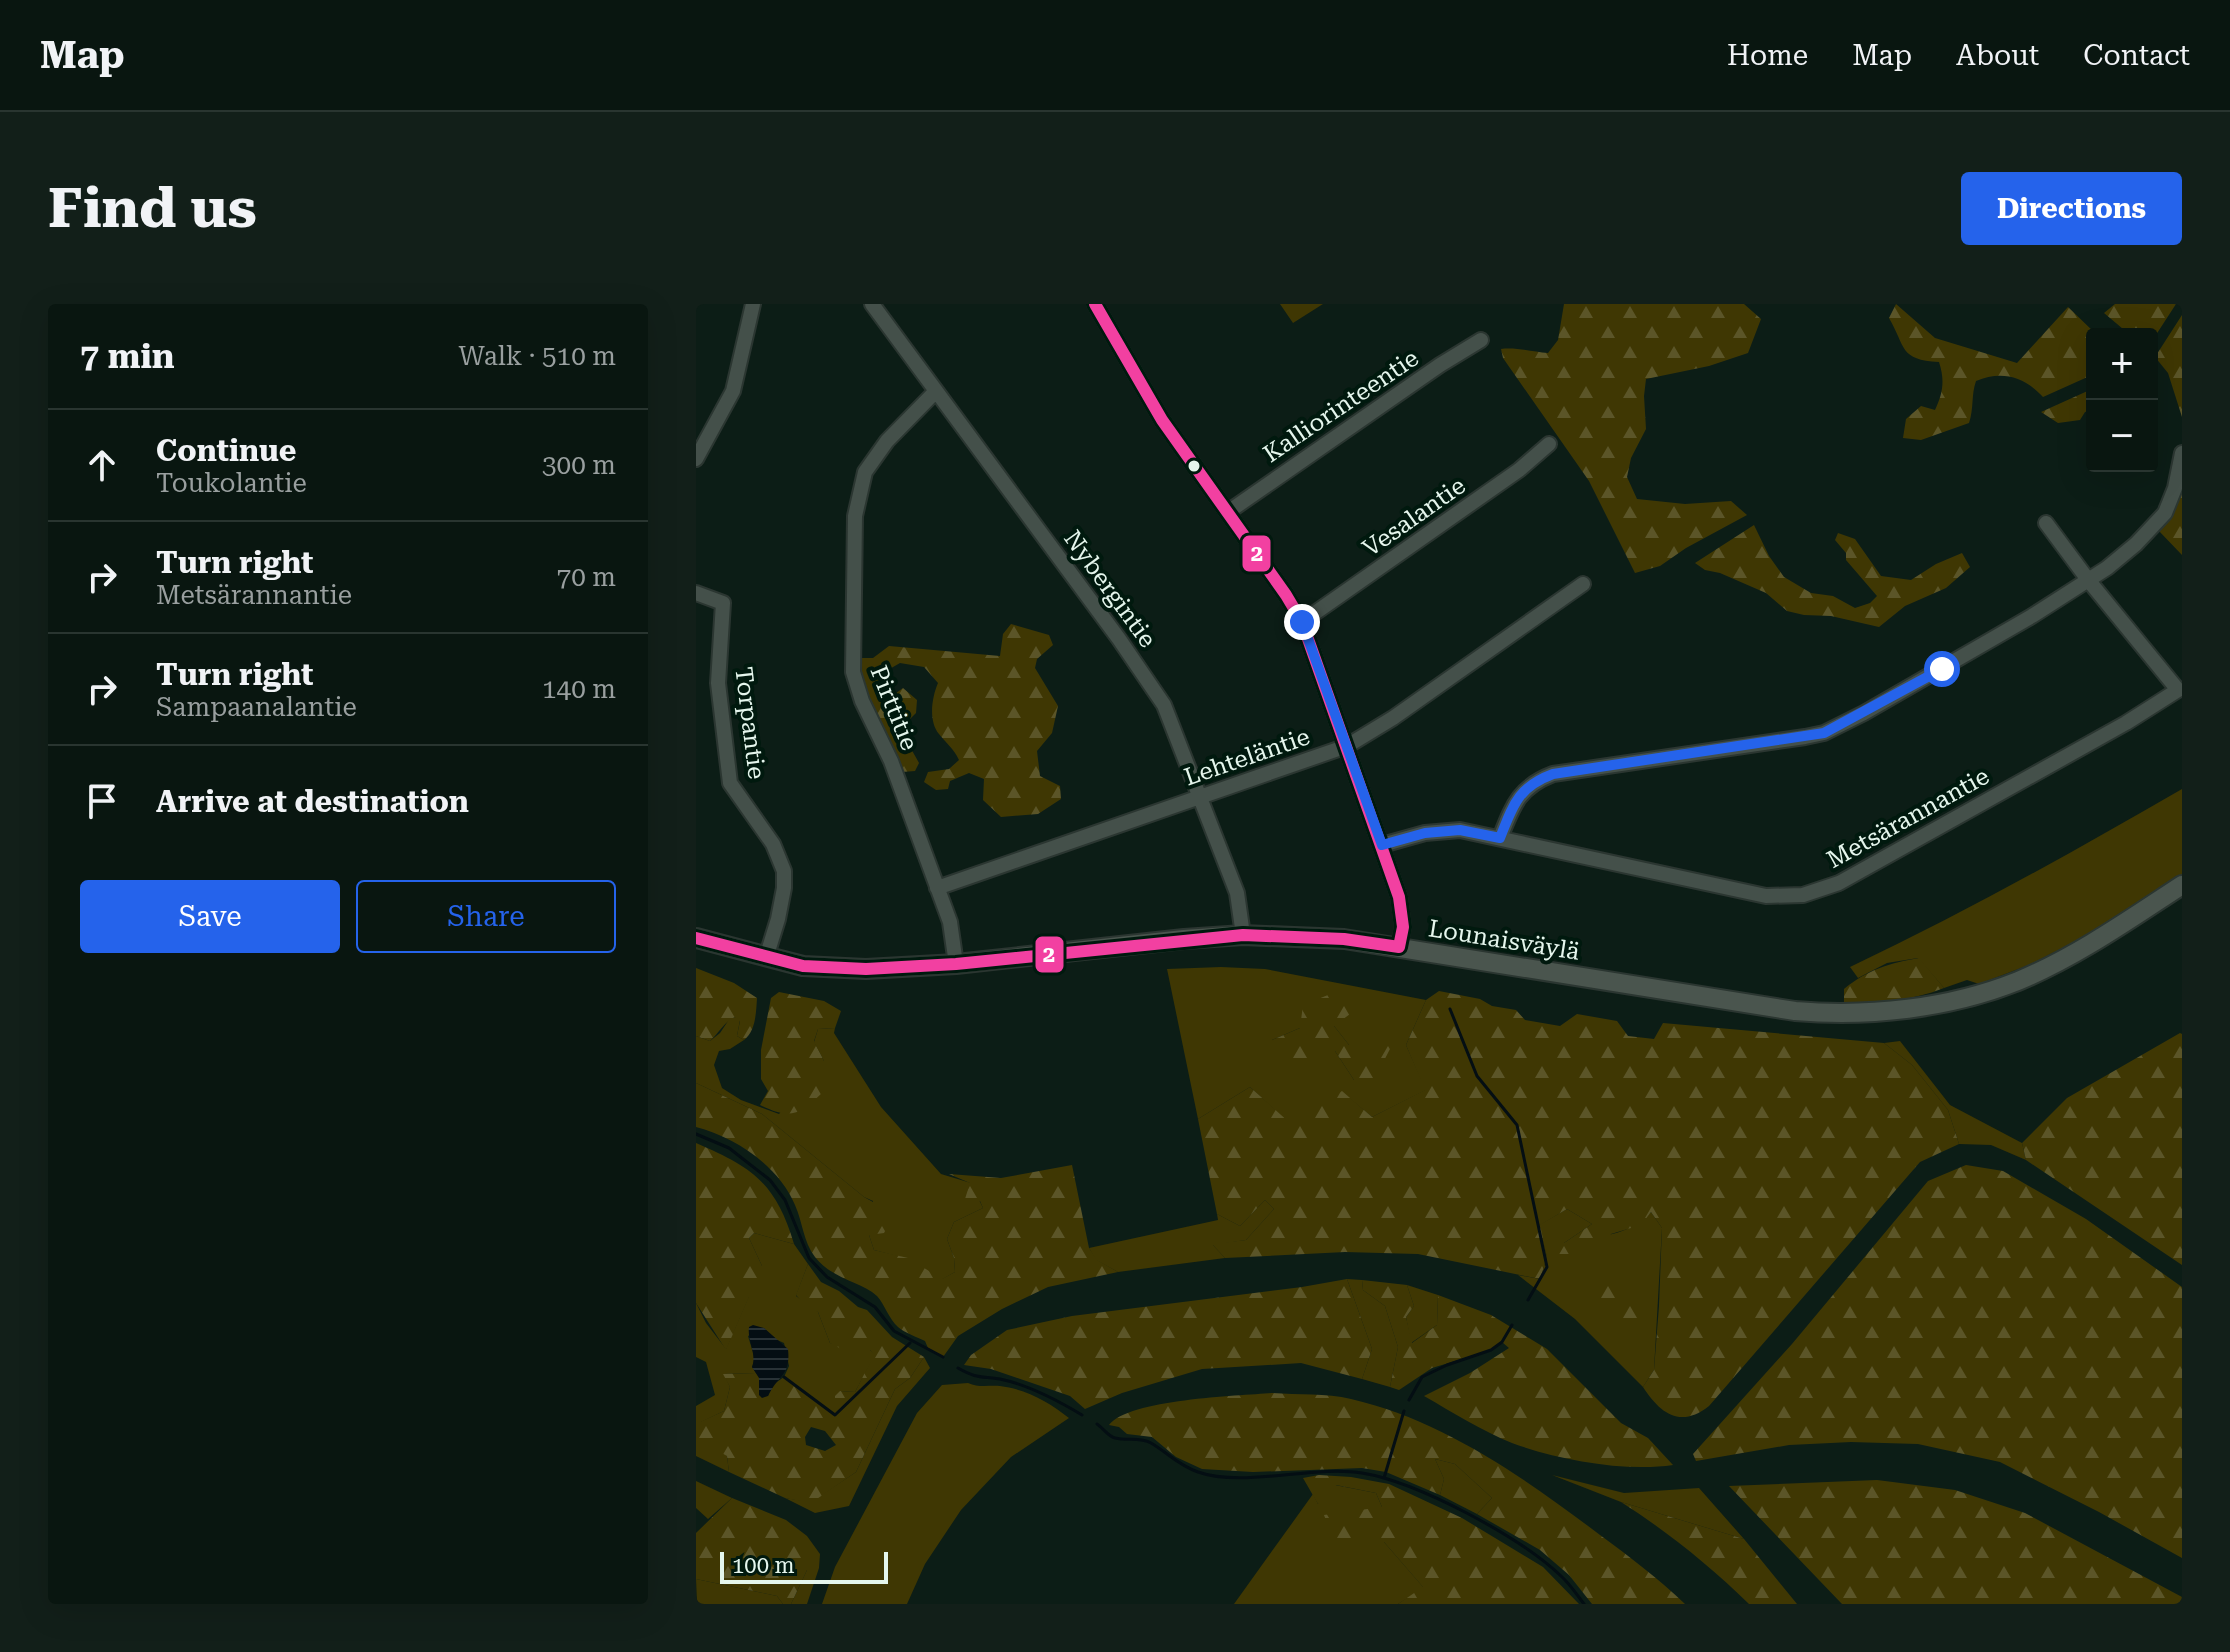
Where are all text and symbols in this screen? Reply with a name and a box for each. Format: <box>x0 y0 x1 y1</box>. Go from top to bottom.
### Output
text: Map <box>40 33 125 77</box>
text: Home <box>1727 39 1808 72</box>
text: Map <box>1852 39 1912 72</box>
text: About <box>1956 39 2039 72</box>
text: Contact <box>2083 39 2190 72</box>
button: Directions <box>1961 172 2182 245</box>
text: Find us <box>48 175 257 241</box>
map controls <box>2086 328 2158 472</box>
button: + <box>2086 328 2158 400</box>
text: 7 min <box>80 336 175 376</box>
text: Walk · 510 m <box>458 341 616 371</box>
street label: Kalliorinteentie <box>1258 344 1424 468</box>
button: − <box>2086 400 2158 472</box>
text: Continue <box>156 433 296 468</box>
icon: ahead <box>80 443 124 487</box>
text: 300 m <box>542 450 616 480</box>
unlabelled marker <box>1186 458 1202 474</box>
text: Toukolantie <box>156 468 307 498</box>
street label: Vesalantie <box>1357 472 1471 562</box>
street label: Nybergintie <box>1058 525 1162 653</box>
line badge: 2 <box>1241 534 1272 573</box>
text: 2 <box>1251 541 1263 566</box>
text: Turn right <box>156 545 313 580</box>
icon: right <box>80 555 124 599</box>
text: 70 m <box>557 562 616 592</box>
text: Metsärannantie <box>156 580 352 610</box>
route end <box>1284 604 1320 640</box>
route start <box>1924 651 1960 687</box>
text: Turn right <box>156 657 313 692</box>
street label: Pirttitie <box>864 662 924 754</box>
street label: Torpantie <box>729 665 771 781</box>
icon: right <box>80 667 124 711</box>
text: 140 m <box>542 674 616 704</box>
text: Sampaanalantie <box>156 692 357 722</box>
street label: Lehteläntie <box>1181 722 1313 792</box>
street label: Metsärannantie <box>1822 762 1994 874</box>
icon: arrive <box>80 779 124 823</box>
text: Arrive at destination <box>156 784 469 819</box>
button: Save <box>80 880 340 953</box>
button: Share <box>356 880 616 953</box>
street label: Lounaisväylä <box>1426 914 1582 966</box>
line badge: 2 <box>1034 935 1065 974</box>
text: 2 <box>1043 942 1055 967</box>
scale bar <box>720 1548 888 1584</box>
text: 100 m <box>732 1553 795 1578</box>

